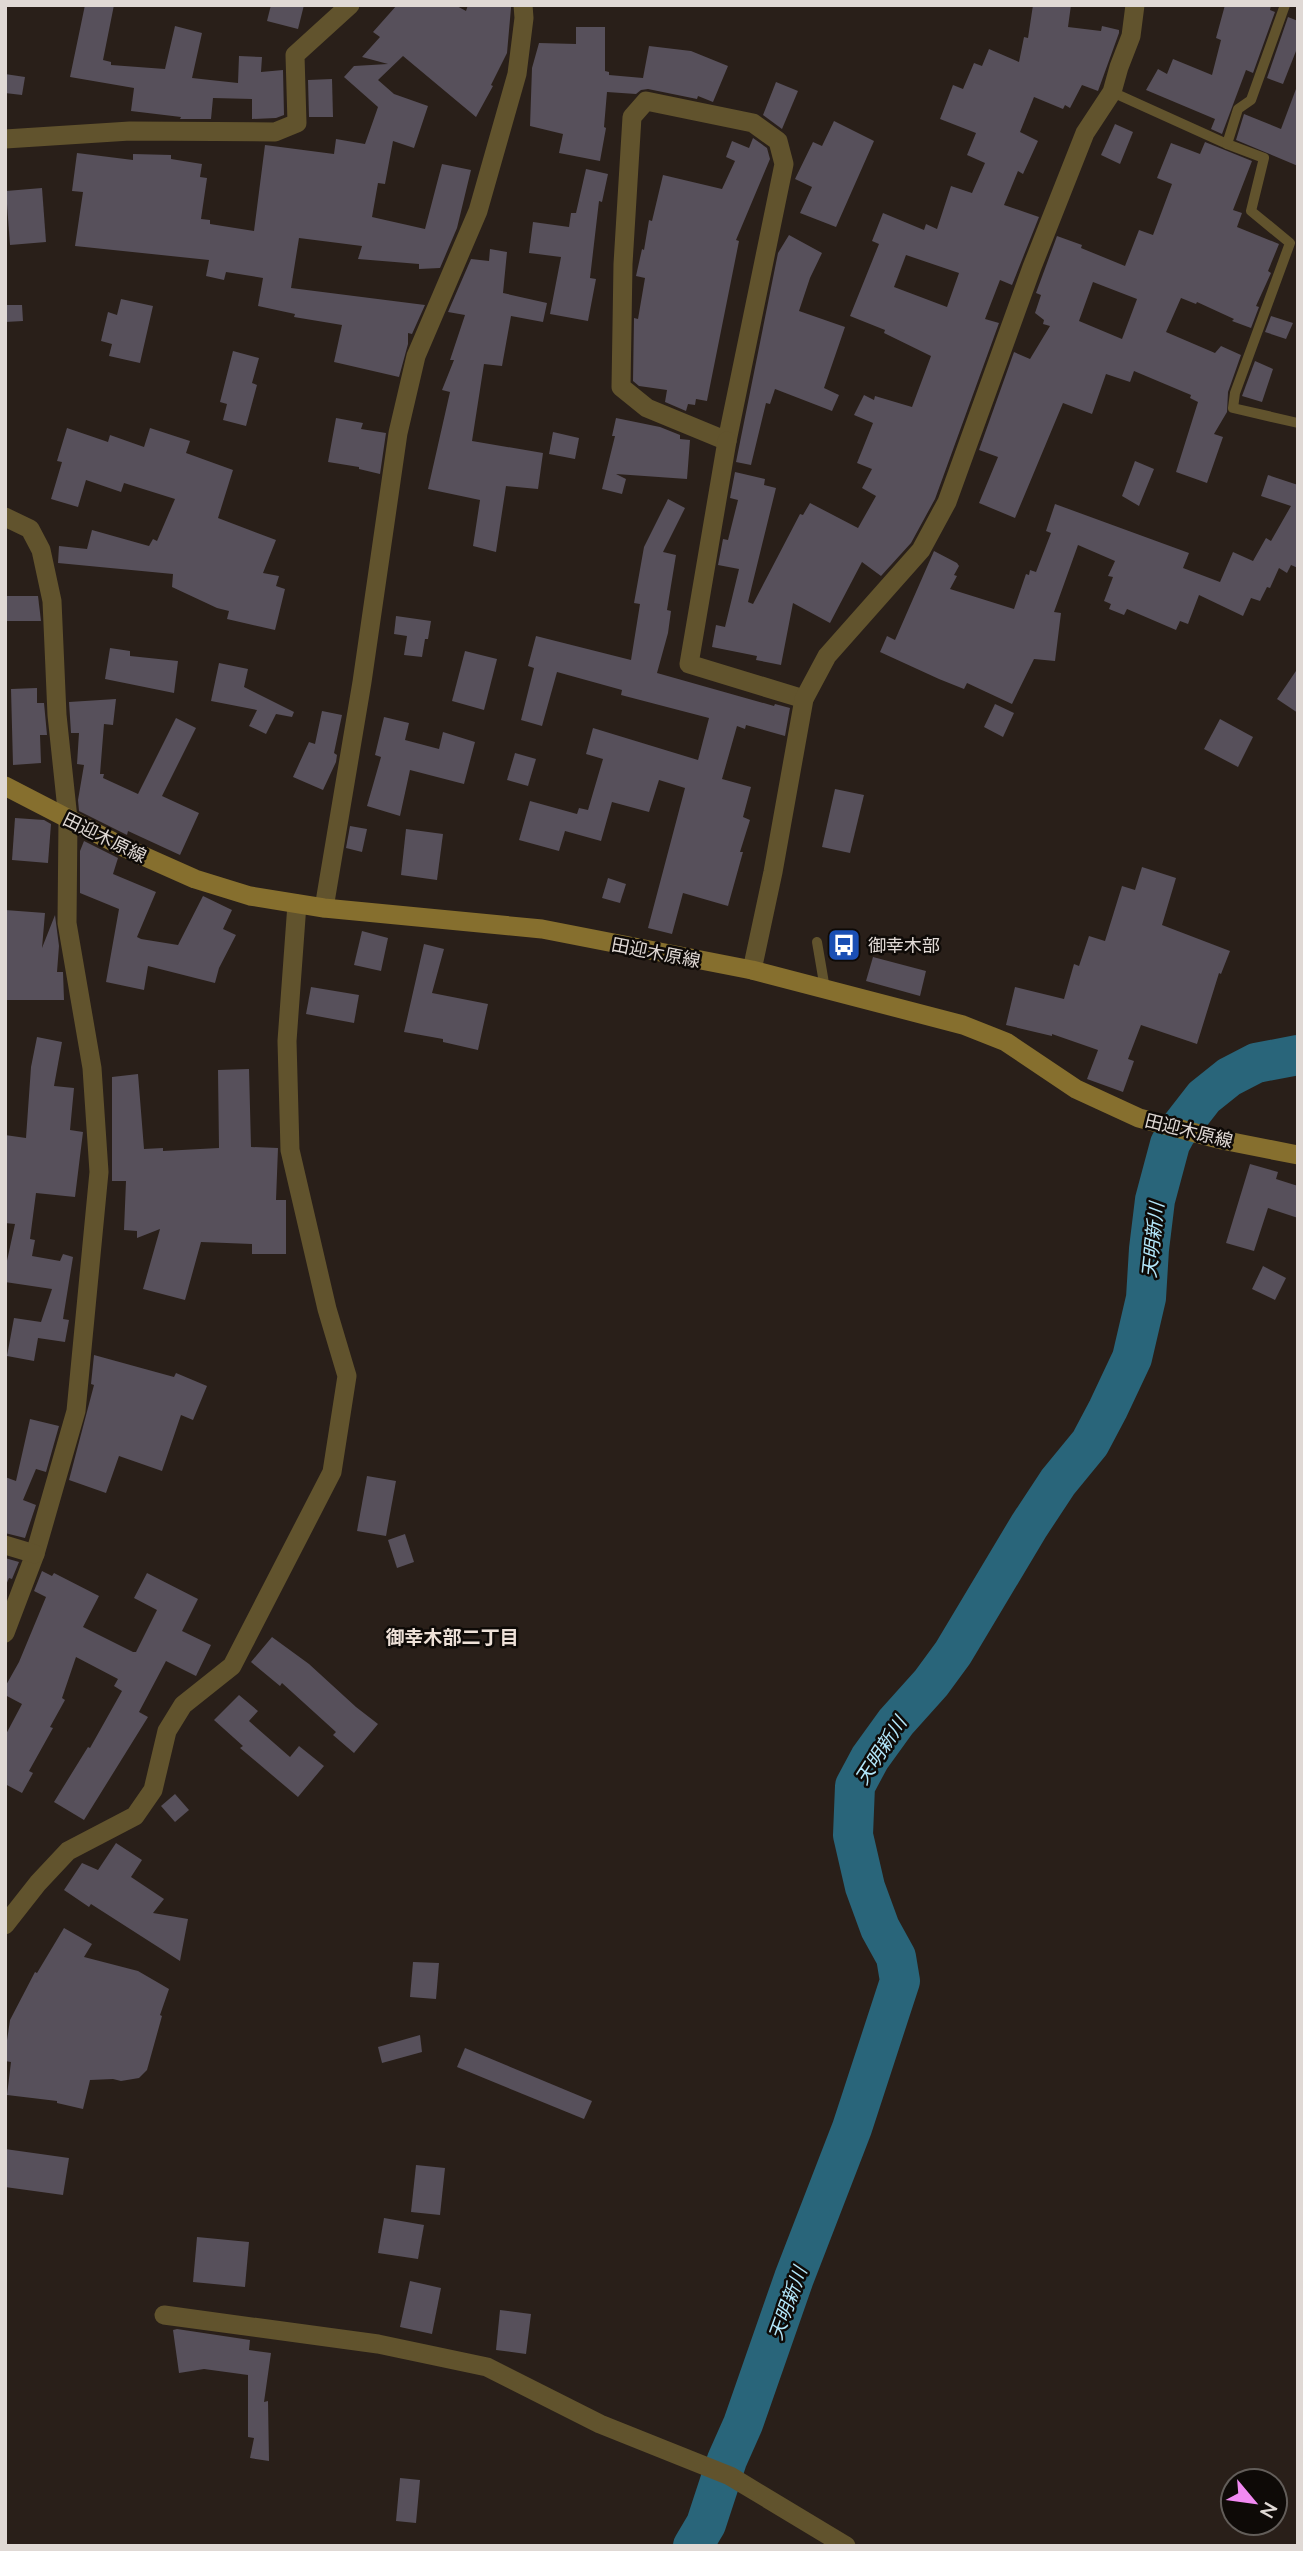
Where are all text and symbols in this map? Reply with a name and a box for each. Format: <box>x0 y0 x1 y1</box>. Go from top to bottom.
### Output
street label: 田迎木原線 <box>60 807 150 867</box>
bus stop icon: 御幸木部 <box>825 926 863 964</box>
street label: 田迎木原線 <box>610 933 702 971</box>
place label: 御幸木部 <box>868 934 940 956</box>
street label: 田迎木原線 <box>1143 1108 1235 1152</box>
water label: 天明新川 <box>1137 1199 1168 1279</box>
district label: 御幸木部二丁目 <box>385 1625 519 1648</box>
water label: 天明新川 <box>850 1710 911 1788</box>
water label: 天明新川 <box>763 2261 811 2343</box>
north arrow <box>1219 2467 1289 2537</box>
text: N <box>1256 2499 1283 2522</box>

